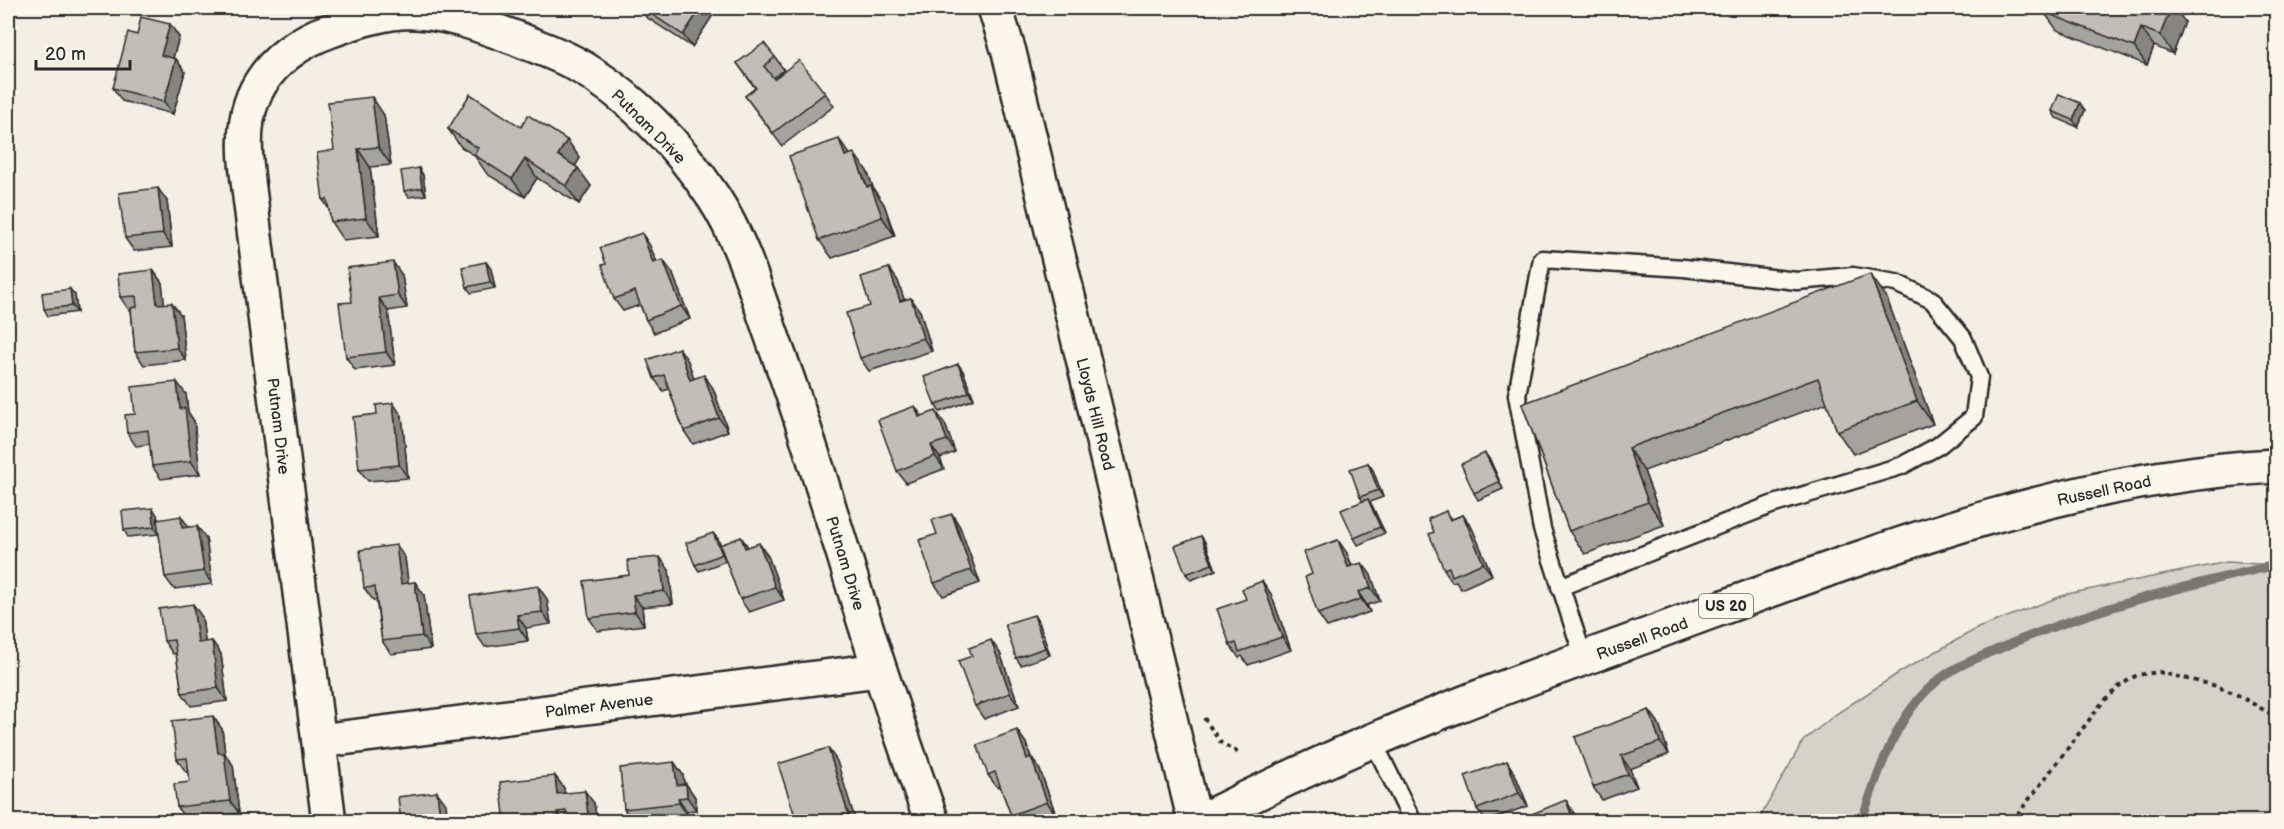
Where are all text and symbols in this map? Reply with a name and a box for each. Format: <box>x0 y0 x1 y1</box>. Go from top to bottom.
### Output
scale bar <box>36 33 130 71</box>
text: 20 m <box>45 44 86 65</box>
street label: Putnam Drive <box>607 86 689 168</box>
street label: Lloyds Hill Road <box>1071 356 1118 473</box>
street label: Putnam Drive <box>262 377 293 476</box>
street label: Russell Road <box>2056 472 2153 511</box>
street label: Putnam Drive <box>821 514 868 613</box>
road number: US 20 <box>1699 594 1753 618</box>
street label: Russell Road <box>1594 614 1691 665</box>
street label: Palmer Avenue <box>544 690 655 723</box>

